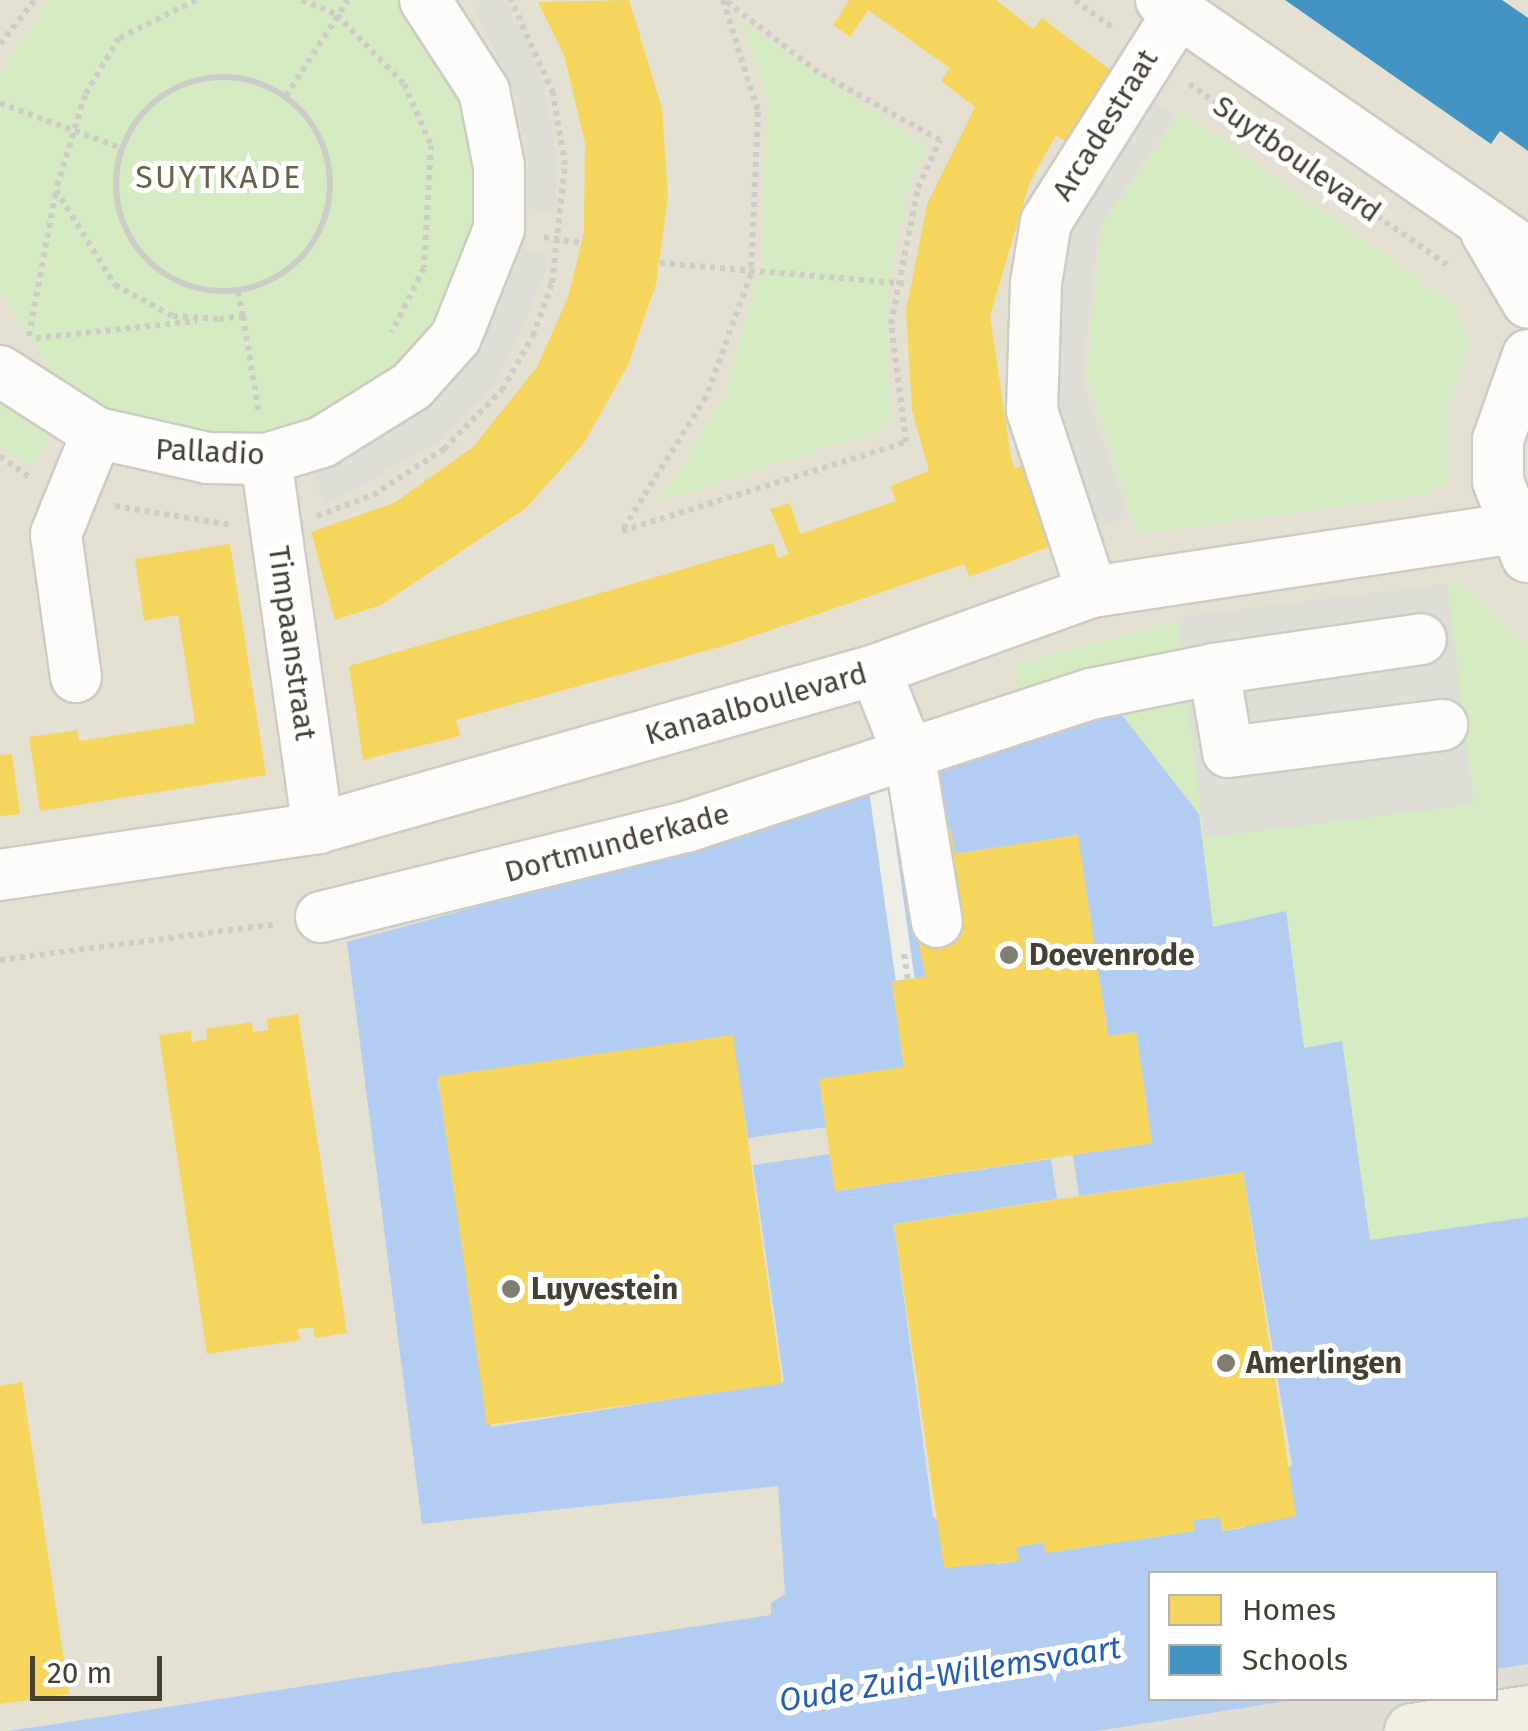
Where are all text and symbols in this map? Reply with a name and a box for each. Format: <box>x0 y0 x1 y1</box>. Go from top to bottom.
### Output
street label: Arcadestraat <box>1044 43 1166 207</box>
street label: Suytboulevard <box>1206 88 1388 230</box>
district label: SUYTKADE <box>135 158 303 196</box>
street label: Palladio <box>154 431 266 473</box>
street label: Timpaanstraat <box>261 543 323 743</box>
street label: Kanaalboulevard <box>641 655 871 753</box>
street label: Dortmunderkade <box>501 796 733 890</box>
place label: Doevenrode <box>1029 937 1195 973</box>
marker: Doevenrode <box>998 944 1020 966</box>
place label: Luyvestein <box>531 1271 678 1307</box>
marker: Luyvestein <box>500 1278 522 1300</box>
place label: Amerlingen <box>1246 1345 1402 1381</box>
marker: Amerlingen <box>1215 1352 1237 1374</box>
legend <box>1148 1571 1498 1701</box>
text: Homes <box>1242 1592 1336 1628</box>
water label: Oude Zuid-Willemsvaart <box>776 1628 1124 1720</box>
scale bar <box>35 1636 168 1698</box>
text: Schools <box>1242 1642 1348 1678</box>
text: 20 m <box>47 1655 112 1691</box>

